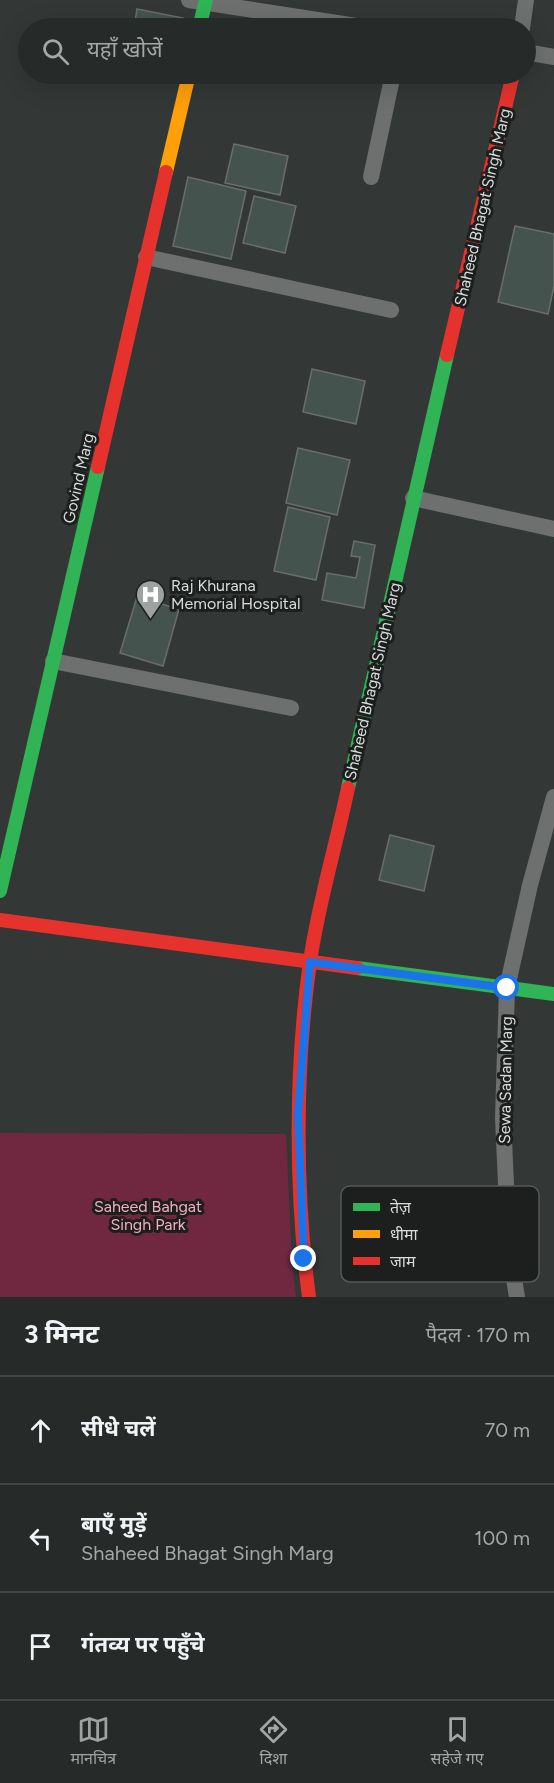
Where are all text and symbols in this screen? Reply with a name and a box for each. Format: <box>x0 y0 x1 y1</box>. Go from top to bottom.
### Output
search box <box>18 18 536 84</box>
icon: search <box>39 35 72 68</box>
text: यहाँ खोजें <box>87 36 163 63</box>
street label: Shaheed Bhagat Singh Marg <box>450 106 514 308</box>
street label: Govind Marg <box>59 431 98 525</box>
place label: Raj Khurana Memorial Hospital <box>171 576 301 613</box>
hospital icon: Raj Khurana Memorial Hospital <box>134 578 166 620</box>
street label: Shaheed Bhagat Singh Marg <box>340 580 404 782</box>
route start <box>493 974 519 1000</box>
street label: Sewa Sadan Marg <box>495 1016 516 1144</box>
legend <box>341 1186 539 1282</box>
park label: Saheed Bahgat Singh Park <box>94 1197 202 1234</box>
text: तेज़ <box>390 1198 412 1217</box>
text: धीमा <box>390 1225 419 1244</box>
route end <box>290 1245 316 1271</box>
text: जाम <box>390 1252 416 1271</box>
text: 3 मिनट <box>24 1318 99 1350</box>
text: पैदल · 170 m <box>426 1323 530 1347</box>
icon: ahead <box>24 1414 57 1447</box>
text: सीधे चलें <box>81 1415 156 1442</box>
text: 70 m <box>484 1418 530 1442</box>
text: बाएँ मुड़ें <box>81 1511 147 1538</box>
icon: left <box>24 1522 57 1555</box>
text: 100 m <box>474 1526 530 1550</box>
text: Shaheed Bhagat Singh Marg <box>81 1541 334 1565</box>
icon: arrive <box>24 1630 57 1663</box>
text: गंतव्य पर पहुँचे <box>81 1631 205 1658</box>
tab: मानचित्र <box>70 1713 116 1771</box>
tab: दिशा <box>257 1713 290 1771</box>
tab: सहेजे गए <box>431 1713 484 1771</box>

